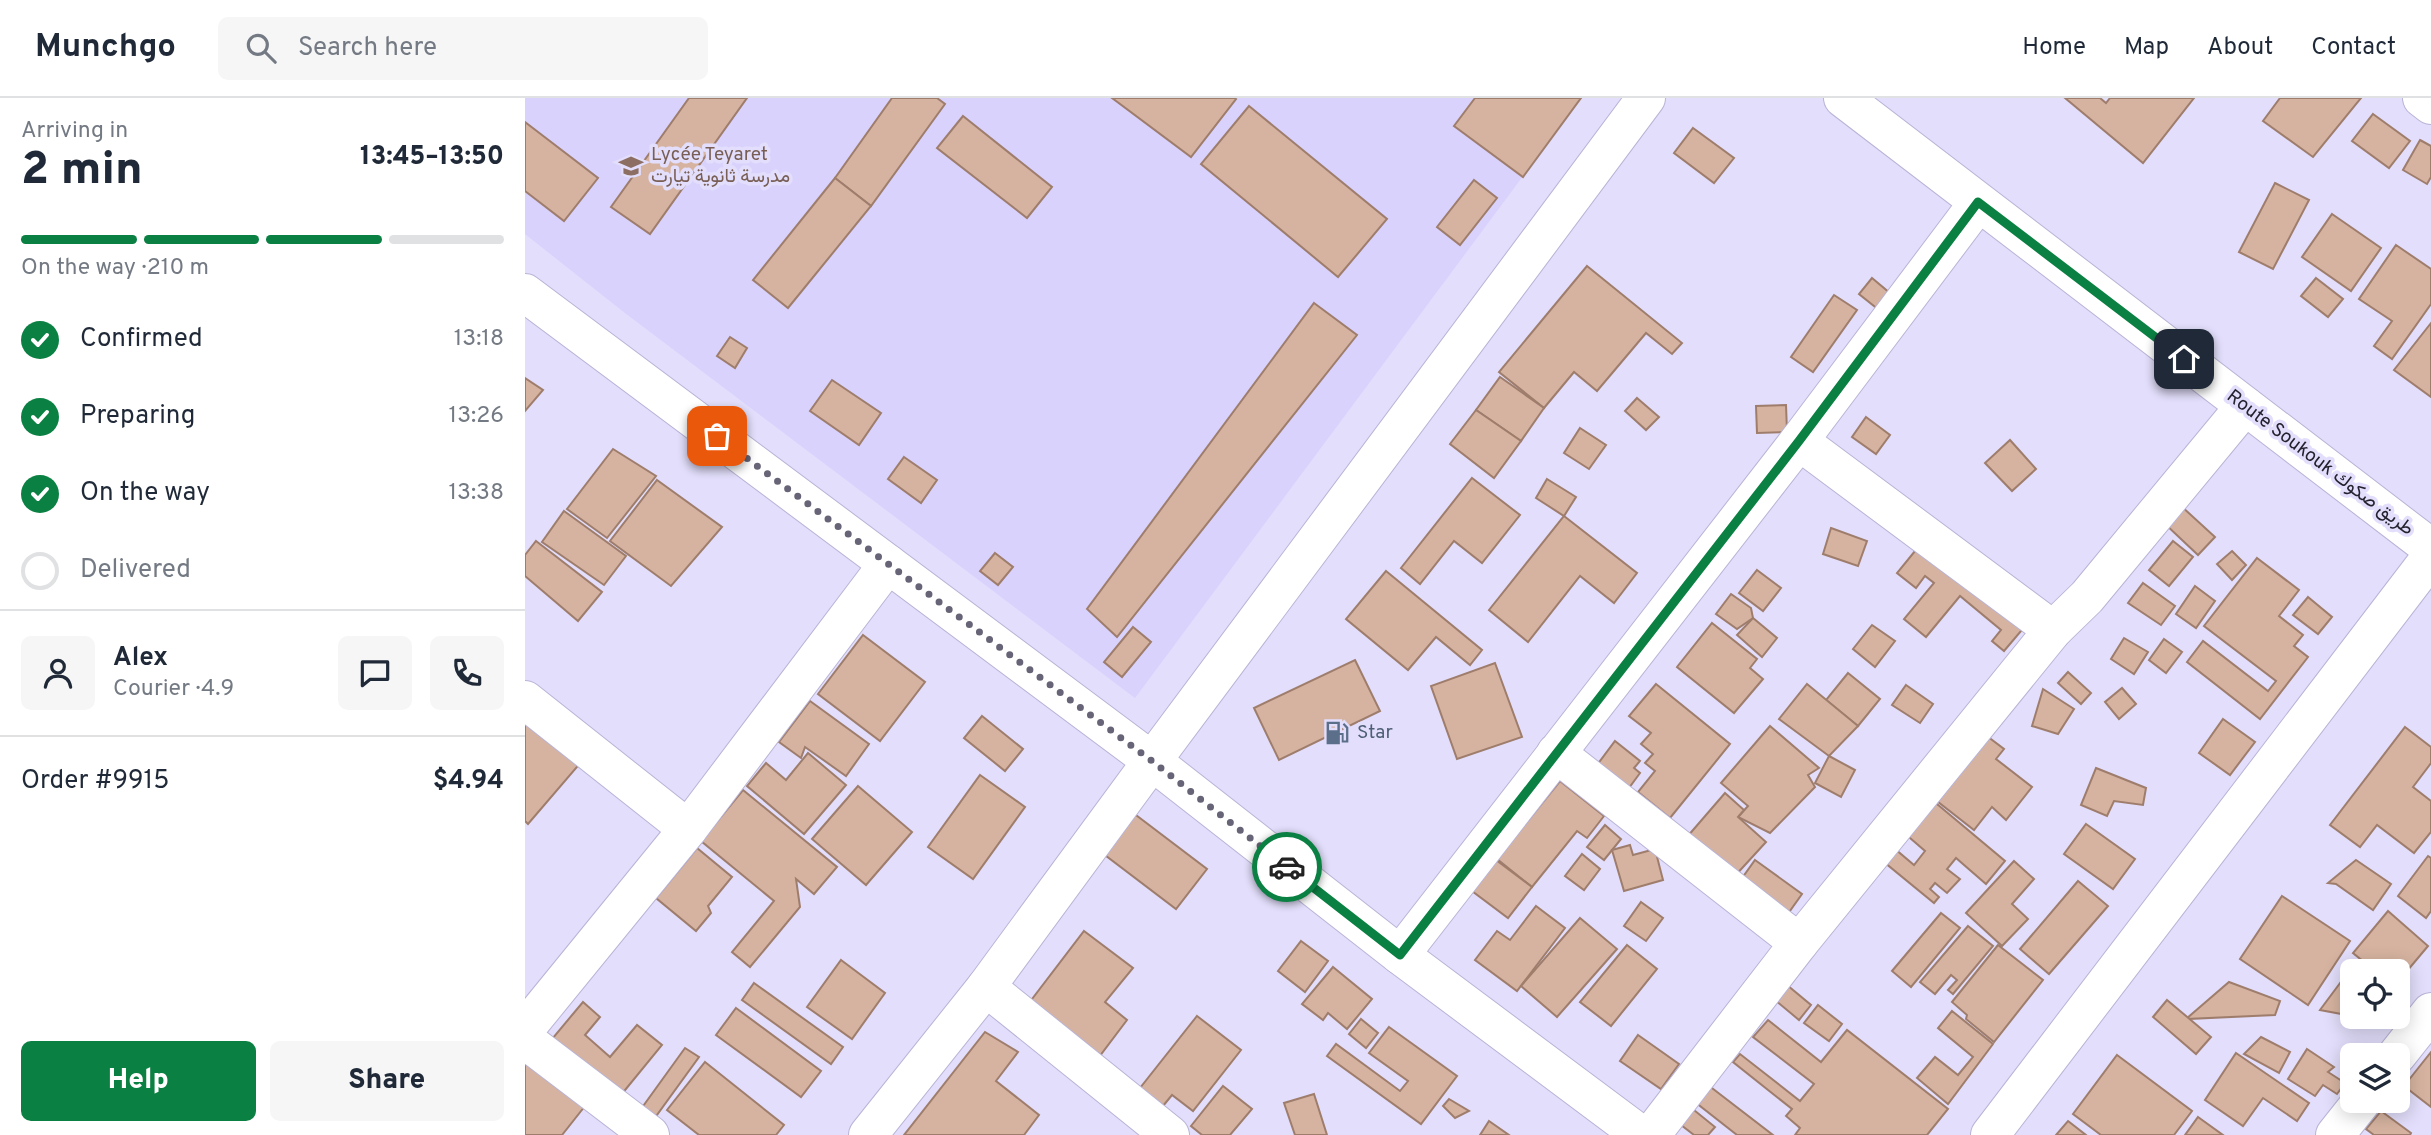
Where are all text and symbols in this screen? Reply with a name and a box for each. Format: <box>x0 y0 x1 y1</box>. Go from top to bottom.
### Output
search box <box>218 17 708 80</box>
text: Munchgo <box>35 27 176 69</box>
icon: search <box>242 29 280 67</box>
text: Search here <box>298 32 437 65</box>
text: Home <box>2022 33 2086 63</box>
text: Map <box>2124 33 2169 63</box>
text: About <box>2207 33 2273 63</box>
text: Contact <box>2311 33 2396 63</box>
text: Arriving in <box>21 117 128 146</box>
text: 13:45–13:50 <box>360 141 504 174</box>
text: 2 min <box>21 142 143 201</box>
place label: Lycée Teyaret مدرسة ثانوية تيارت <box>651 143 790 189</box>
school or university icon: Lycée Teyaret مدرسة ثانوية تيارت <box>617 152 645 180</box>
text: On the way · 210 m <box>21 254 209 283</box>
icon: check <box>21 321 59 359</box>
text: Confirmed <box>80 323 203 356</box>
text: 13:18 <box>454 325 504 354</box>
pin <box>2154 329 2214 389</box>
icon: home <box>2165 340 2203 378</box>
street label: Route Soukouk طريق صكوك <box>2222 385 2418 541</box>
icon: check <box>21 398 59 436</box>
text: Preparing <box>80 400 195 433</box>
text: 13:26 <box>449 402 504 431</box>
pin <box>687 406 747 466</box>
icon: bag <box>698 417 736 455</box>
icon: check <box>21 475 59 513</box>
text: On the way <box>80 477 210 510</box>
text: 13:38 <box>449 479 504 508</box>
text: Delivered <box>80 554 191 587</box>
button: person <box>21 636 95 710</box>
button: chat <box>338 636 412 710</box>
button: phone <box>430 636 504 710</box>
text: Alex <box>113 642 168 675</box>
text: Courier · 4.9 <box>113 675 234 704</box>
fuel station icon: Star <box>1323 719 1351 747</box>
place label: Star <box>1357 721 1393 745</box>
text: Order #9915 <box>21 765 169 798</box>
text: $4.94 <box>433 765 504 798</box>
courier <box>1252 832 1322 902</box>
icon: car <box>1268 848 1306 886</box>
map controls <box>2340 959 2410 1113</box>
button: locate <box>2340 959 2410 1029</box>
button: Help <box>21 1041 256 1121</box>
button: Share <box>270 1041 504 1121</box>
button: layers <box>2340 1043 2410 1113</box>

